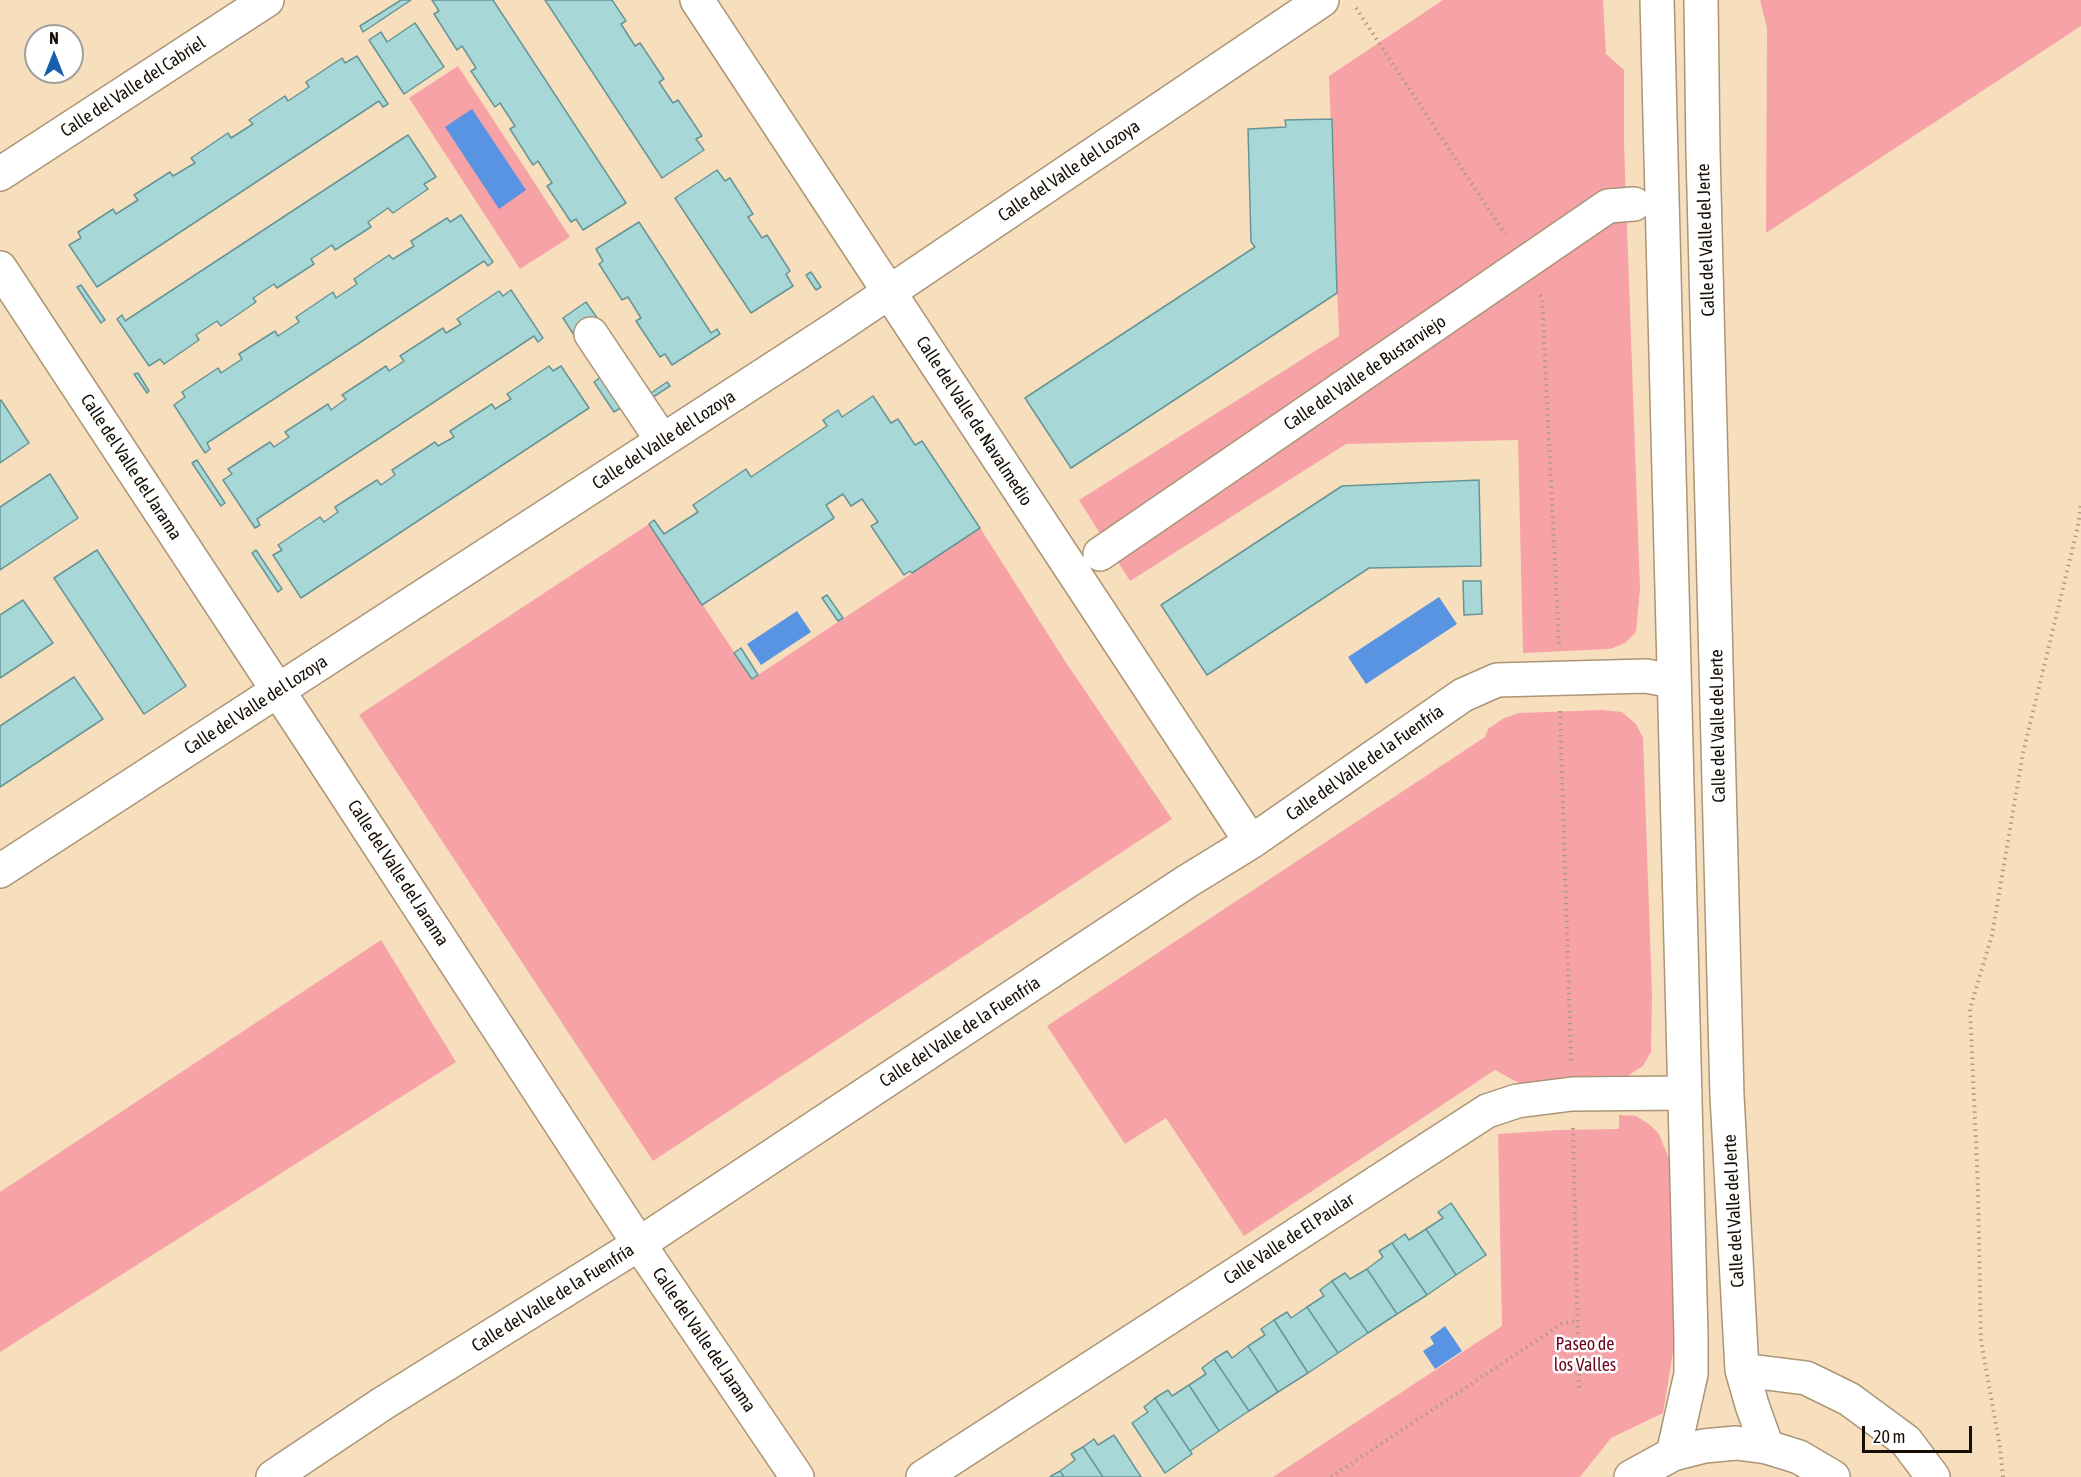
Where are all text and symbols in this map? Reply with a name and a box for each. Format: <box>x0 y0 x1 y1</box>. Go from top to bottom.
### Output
north arrow <box>24 24 84 84</box>
text: N <box>49 29 59 47</box>
street label: Calle del Valle del Cabriel <box>57 32 209 142</box>
street label: Calle del Valle del Lozoya <box>994 116 1144 226</box>
street label: Calle del Valle del Jerte <box>1693 163 1719 317</box>
street label: Calle del Valle de Bustarviejo <box>1280 311 1450 435</box>
street label: Calle del Valle de Navalmedio <box>911 332 1037 510</box>
street label: Calle del Valle del Lozoya <box>588 386 740 494</box>
street label: Calle del Valle del Jarama <box>76 390 186 544</box>
street label: Calle del Valle del Jerte <box>1706 649 1730 803</box>
street label: Calle del Valle del Lozoya <box>180 651 332 759</box>
street label: Calle del Valle de la Fuenfría <box>1282 700 1448 826</box>
street label: Calle del Valle del Jarama <box>343 796 453 950</box>
street label: Calle del Valle de la Fuenfría <box>876 972 1044 1092</box>
street label: Calle del Valle del Jerte <box>1719 1134 1749 1288</box>
street label: Calle Valle de El Paular <box>1220 1189 1358 1289</box>
street label: Calle del Valle de la Fuenfría <box>468 1239 638 1357</box>
street label: Calle del Valle del Jarama <box>648 1264 760 1416</box>
park label: Paseo de los Valles <box>1554 1333 1616 1376</box>
scale bar <box>1865 1414 1974 1452</box>
text: 20 m <box>1873 1426 1905 1447</box>

